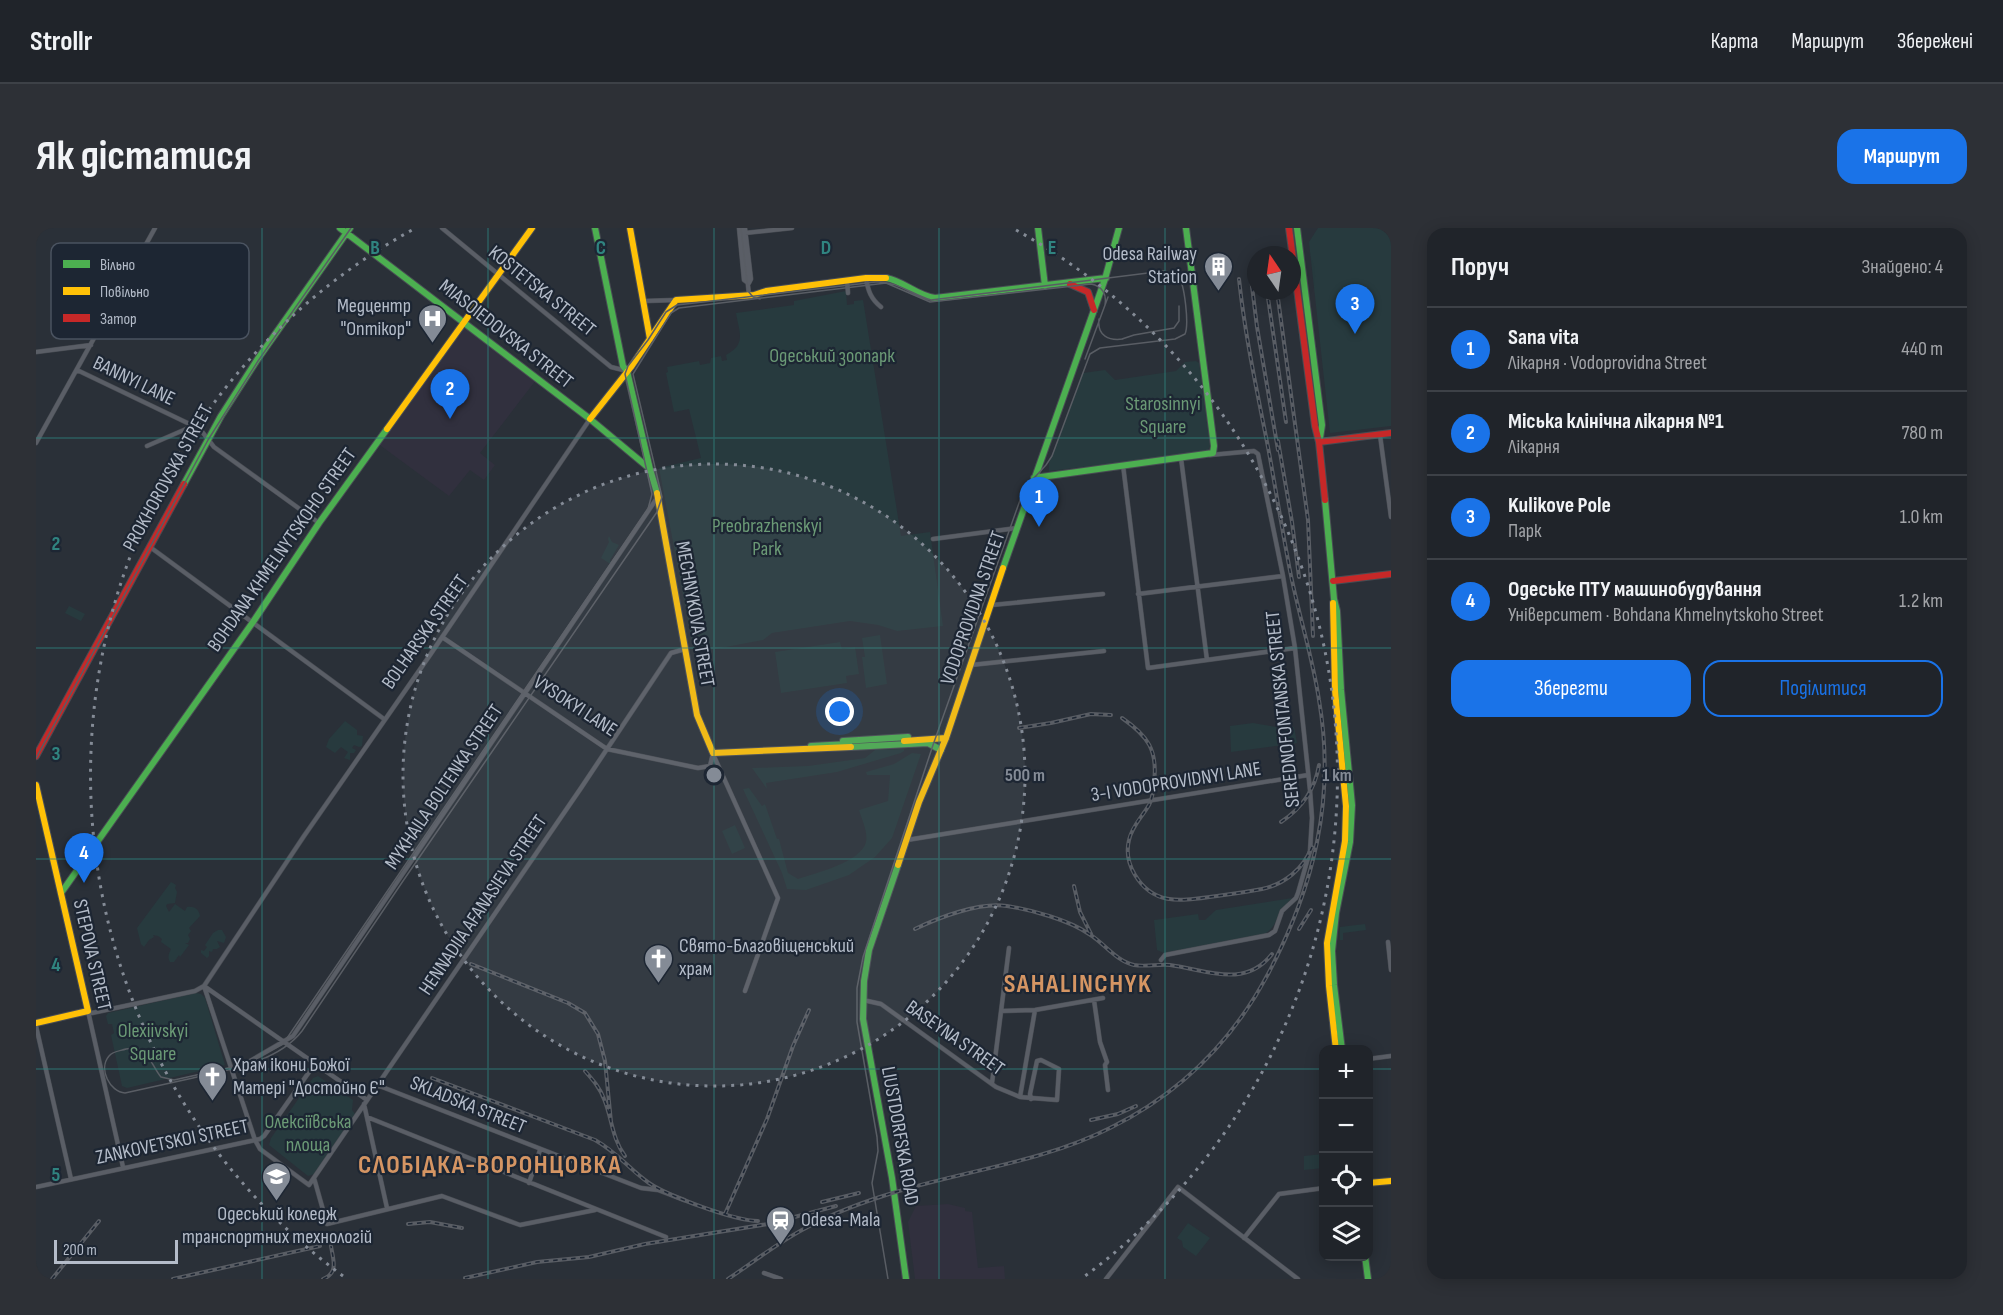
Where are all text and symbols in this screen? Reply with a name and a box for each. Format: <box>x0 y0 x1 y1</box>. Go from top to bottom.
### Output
text: Strollr <box>30 25 92 58</box>
text: Карта <box>1711 29 1758 54</box>
text: Маршрут <box>1791 29 1864 54</box>
text: Збережені <box>1897 29 1973 54</box>
button: Маршрут <box>1837 129 1967 184</box>
text: Як дістатися <box>36 131 252 182</box>
text: B <box>370 236 380 260</box>
text: C <box>596 236 606 260</box>
text: D <box>821 236 831 260</box>
text: E <box>1048 236 1056 260</box>
street label: KOSTETSKA STREET <box>484 240 600 342</box>
place label: Odesa Railway Station <box>1102 242 1197 289</box>
legend <box>51 243 249 339</box>
north arrow <box>1247 246 1301 300</box>
building icon: Odesa Railway Station <box>1202 250 1234 292</box>
text: Поруч <box>1451 252 1509 283</box>
text: Знайдено: 4 <box>1861 255 1943 279</box>
text: Вільно <box>100 256 135 275</box>
street label: MIASOIEDOVSKA STREET <box>434 274 578 394</box>
text: Повільно <box>100 283 150 302</box>
pin: 3 <box>1336 285 1374 334</box>
place label: Медцентр "Оптікор" <box>337 294 411 341</box>
hospital icon: Медцентр "Оптікор" <box>416 302 448 344</box>
text: Затор <box>100 310 137 329</box>
text: Sana vita <box>1508 324 1579 351</box>
text: 1 <box>1467 337 1474 361</box>
text: 440 m <box>1901 337 1943 361</box>
park label: Одеський зоопарк <box>769 344 895 368</box>
street label: BANNYI LANE <box>89 351 179 411</box>
text: Лікарня · Vodoprovidna Street <box>1508 351 1707 375</box>
pin: 2 <box>430 370 470 419</box>
park label: Starosinnyi Square <box>1125 392 1201 439</box>
street label: PROKHOROVSKA STREET <box>118 400 218 556</box>
text: Міська клінічна лікарня №1 <box>1508 408 1724 435</box>
text: 2 <box>1466 421 1475 445</box>
text: 780 m <box>1901 421 1943 445</box>
text: Лікарня <box>1508 435 1560 459</box>
street label: BOHDANA KHMELNYTSKOHO STREET <box>202 444 362 656</box>
pin: 1 <box>1020 478 1058 527</box>
text: Kulikove Pole <box>1508 492 1611 519</box>
text: 3 <box>1466 505 1475 529</box>
text: 1.0 km <box>1900 505 1943 529</box>
park label: Preobrazhenskyi Park <box>712 514 822 561</box>
text: Парк <box>1508 519 1542 543</box>
street label: VODOPROVIDNA STREET <box>935 528 1011 688</box>
text: 2 <box>52 532 60 556</box>
street label: MECHNYKOVA STREET <box>670 539 720 689</box>
street label: BOLHARSKA STREET <box>377 570 473 694</box>
text: Одеське ПТУ машинобудування <box>1508 576 1762 603</box>
text: 4 <box>1466 589 1475 613</box>
text: 1.2 km <box>1899 589 1943 613</box>
text: Університет · Bohdana Khmelnytskoho Street <box>1508 603 1824 627</box>
street label: SEREDNOFONTANSKA STREET <box>1261 609 1305 809</box>
button: Зберегти <box>1451 660 1691 717</box>
button: Поділитися <box>1703 660 1943 717</box>
street label: VYSOKYI LANE <box>529 670 621 742</box>
your location <box>825 697 854 726</box>
street label: MYKHAILA BOLTENKA STREET <box>380 700 508 874</box>
text: 3 <box>52 742 61 766</box>
street label: 3-I VODOPROVIDNYI LANE <box>1089 757 1263 807</box>
centre of rings <box>704 765 724 785</box>
text: 500 m <box>1005 765 1045 786</box>
text: 1 km <box>1322 765 1352 786</box>
street label: HENNADIIA AFANASIEVA STREET <box>414 811 552 999</box>
pin: 4 <box>64 834 104 883</box>
street label: STEPOVA STREET <box>68 897 116 1013</box>
place label: Свято-Благовіщенський храм <box>679 934 854 981</box>
church icon: Свято-Благовіщенський храм <box>642 942 674 984</box>
text: 4 <box>51 953 61 977</box>
district label: SAHALINCHYK <box>1004 969 1152 1000</box>
street label: BASEYNA STREET <box>901 995 1009 1081</box>
park label: Olexiivskyi Square <box>118 1019 188 1066</box>
map controls <box>1319 1045 1373 1261</box>
button: + <box>1319 1045 1373 1099</box>
place label: Храм ікони Божої Матері "Достойно Є" <box>232 1053 385 1100</box>
church icon: Храм ікони Божої Матері "Достойно Є" <box>196 1060 228 1102</box>
street label: LIUSTDORFSKA ROAD <box>876 1064 924 1208</box>
street label: SKLADSKA STREET <box>406 1071 530 1139</box>
button: − <box>1319 1099 1373 1153</box>
park label: Олексіївська площа <box>264 1110 352 1157</box>
street label: ZANKOVETSKOI STREET <box>93 1114 251 1170</box>
district label: СЛОБІДКА-ВОРОНЦОВКА <box>358 1150 622 1181</box>
button: locate <box>1319 1153 1373 1207</box>
school or university icon: Одеський коледж транспортних технологій <box>261 1160 293 1202</box>
text: 5 <box>52 1163 61 1187</box>
place label: Одеський коледж транспортних технологій <box>182 1202 372 1249</box>
station icon: Odesa-Mala <box>764 1204 796 1246</box>
button: layers <box>1319 1207 1373 1261</box>
place label: Odesa-Mala <box>801 1208 880 1232</box>
scale bar <box>54 1237 178 1264</box>
text: 200 m <box>63 1241 97 1260</box>

